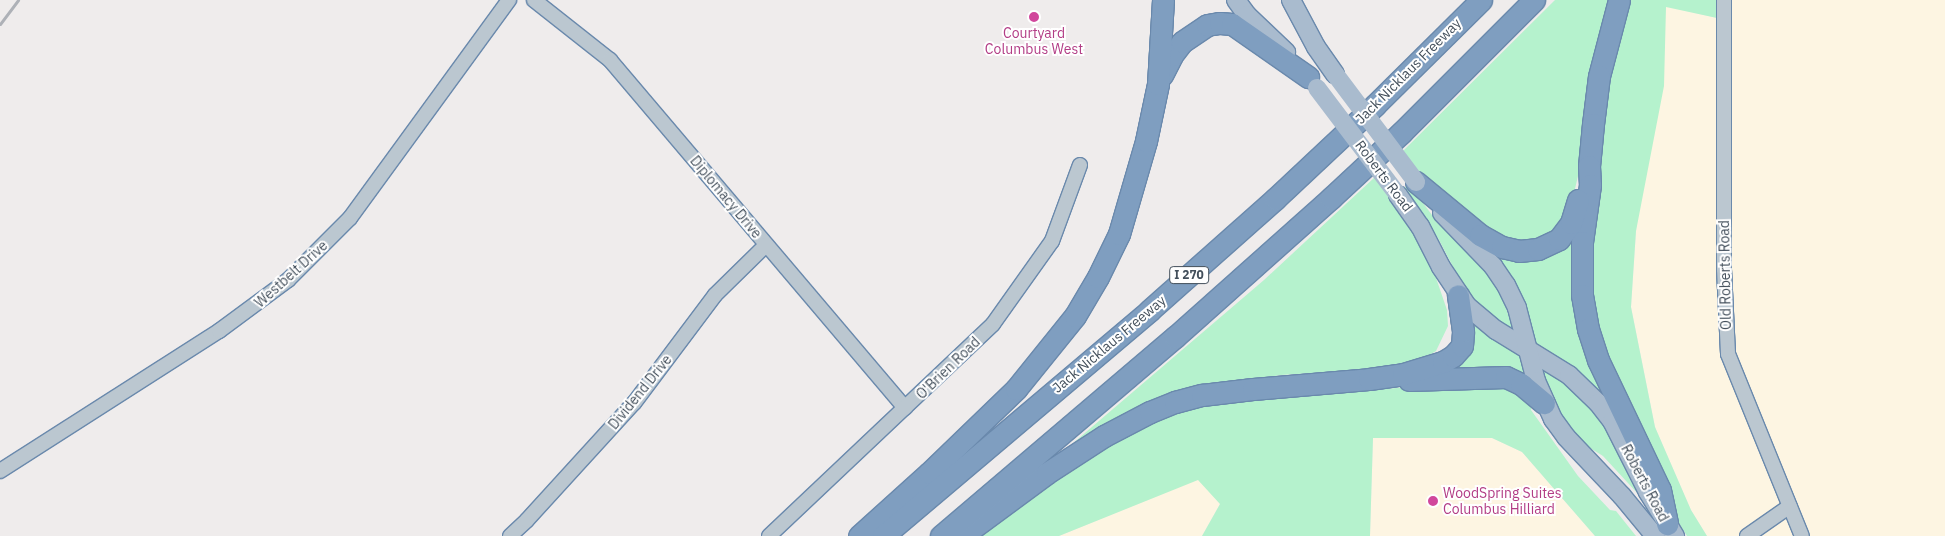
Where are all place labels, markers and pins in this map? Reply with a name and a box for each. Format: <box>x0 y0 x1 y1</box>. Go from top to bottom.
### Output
marker: Courtyard Columbus West <box>1028 11 1040 23</box>
place label: Courtyard Columbus West <box>985 25 1083 58</box>
place label: WoodSpring Suites Columbus Hilliard <box>1443 485 1562 518</box>
marker: WoodSpring Suites Columbus Hilliard <box>1427 495 1439 507</box>

